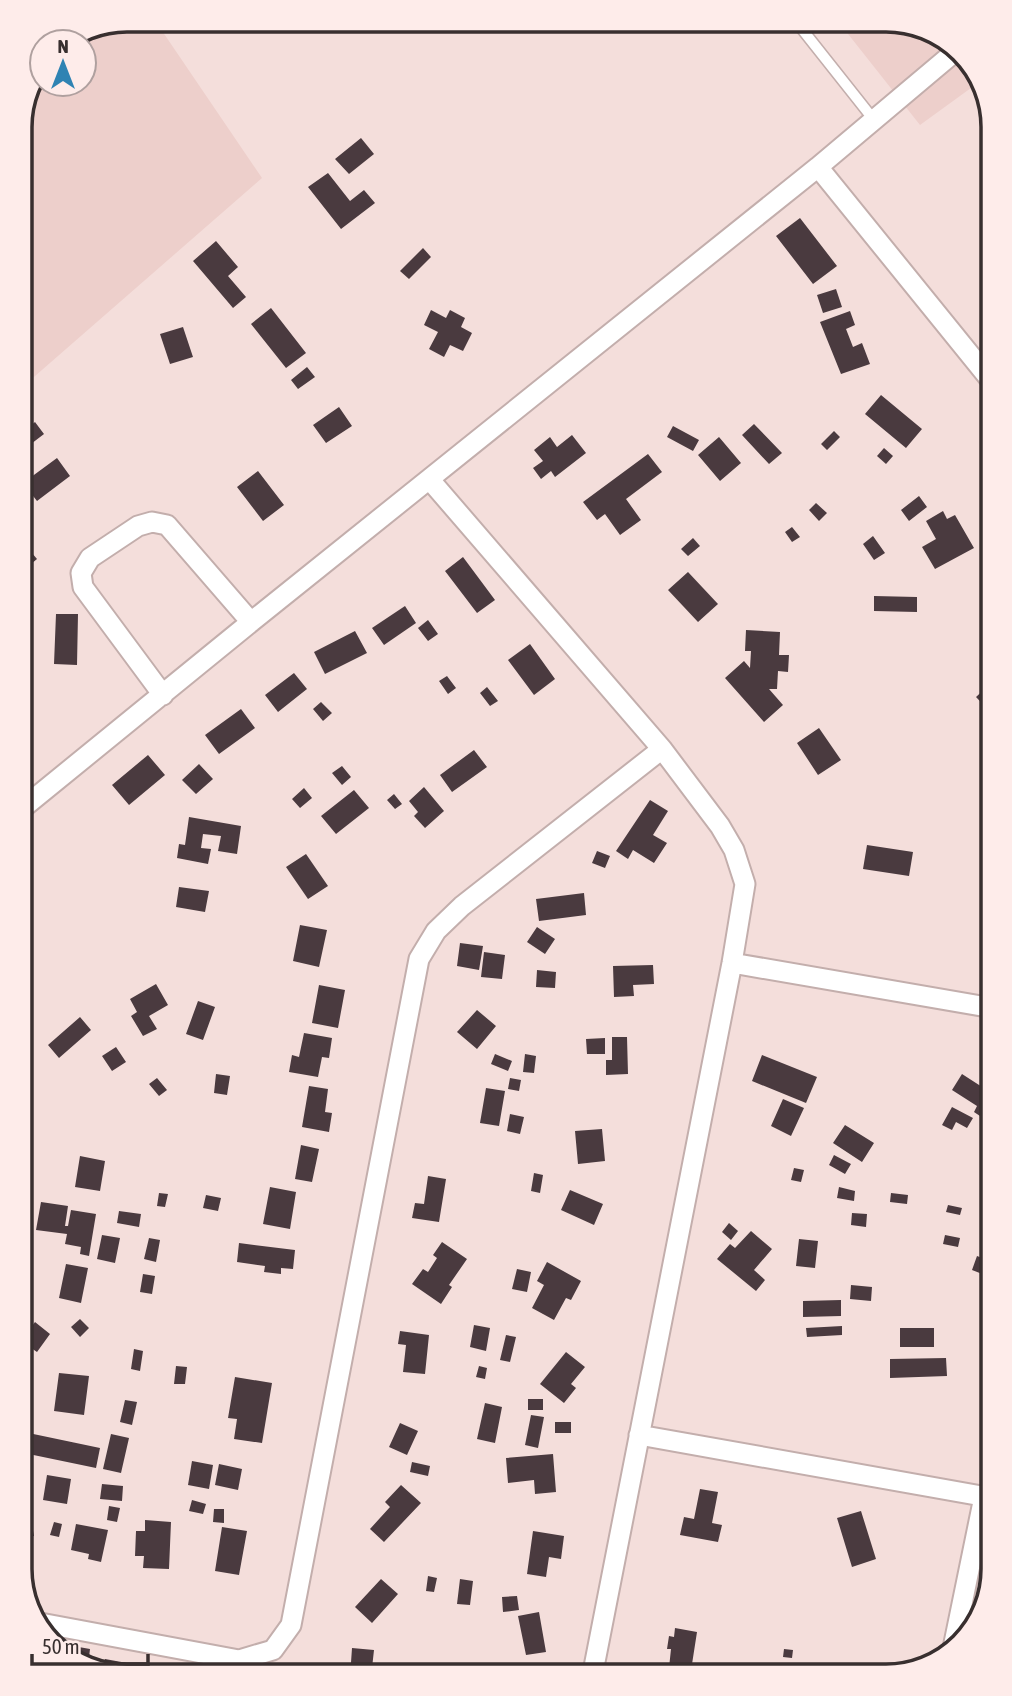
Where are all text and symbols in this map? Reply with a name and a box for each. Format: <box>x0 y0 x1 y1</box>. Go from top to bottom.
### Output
north arrow <box>28 28 98 98</box>
text: N <box>57 35 69 57</box>
scale bar <box>32 1622 147 1666</box>
text: 50 m <box>42 1634 80 1658</box>

